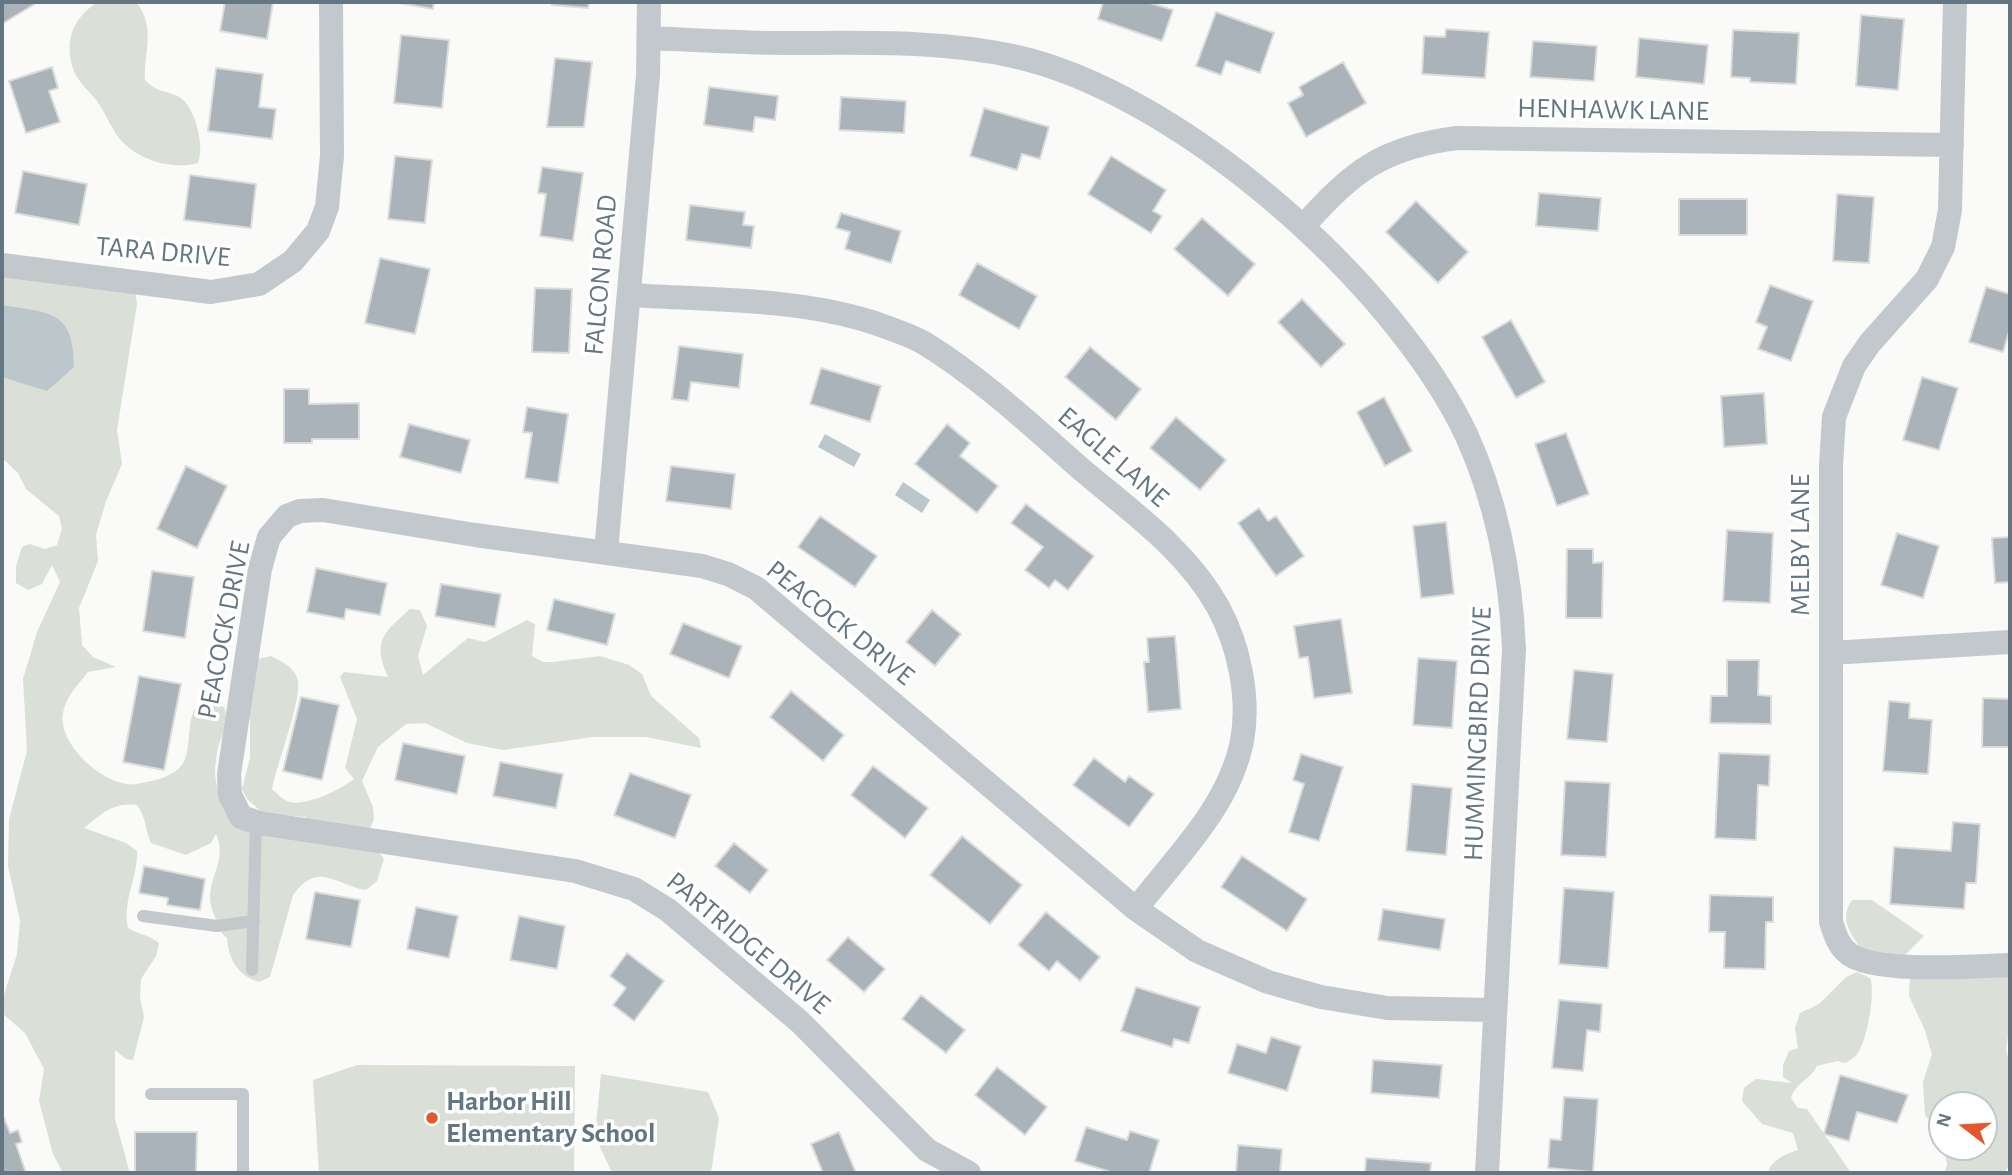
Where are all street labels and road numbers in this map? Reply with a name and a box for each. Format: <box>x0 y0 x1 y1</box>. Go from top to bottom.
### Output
street label: HENHAWK LANE <box>1517 92 1709 128</box>
street label: FALCON ROAD <box>577 193 625 357</box>
street label: TARA DRIVE <box>94 229 232 275</box>
street label: EAGLE LANE <box>1051 400 1175 514</box>
street label: MELBY LANE <box>1784 474 1818 616</box>
street label: PEACOCK DRIVE <box>190 538 258 722</box>
street label: PEACOCK DRIVE <box>759 553 921 693</box>
street label: HUMMINGBIRD DRIVE <box>1457 606 1499 862</box>
street label: PARTRIDGE DRIVE <box>659 865 837 1021</box>

